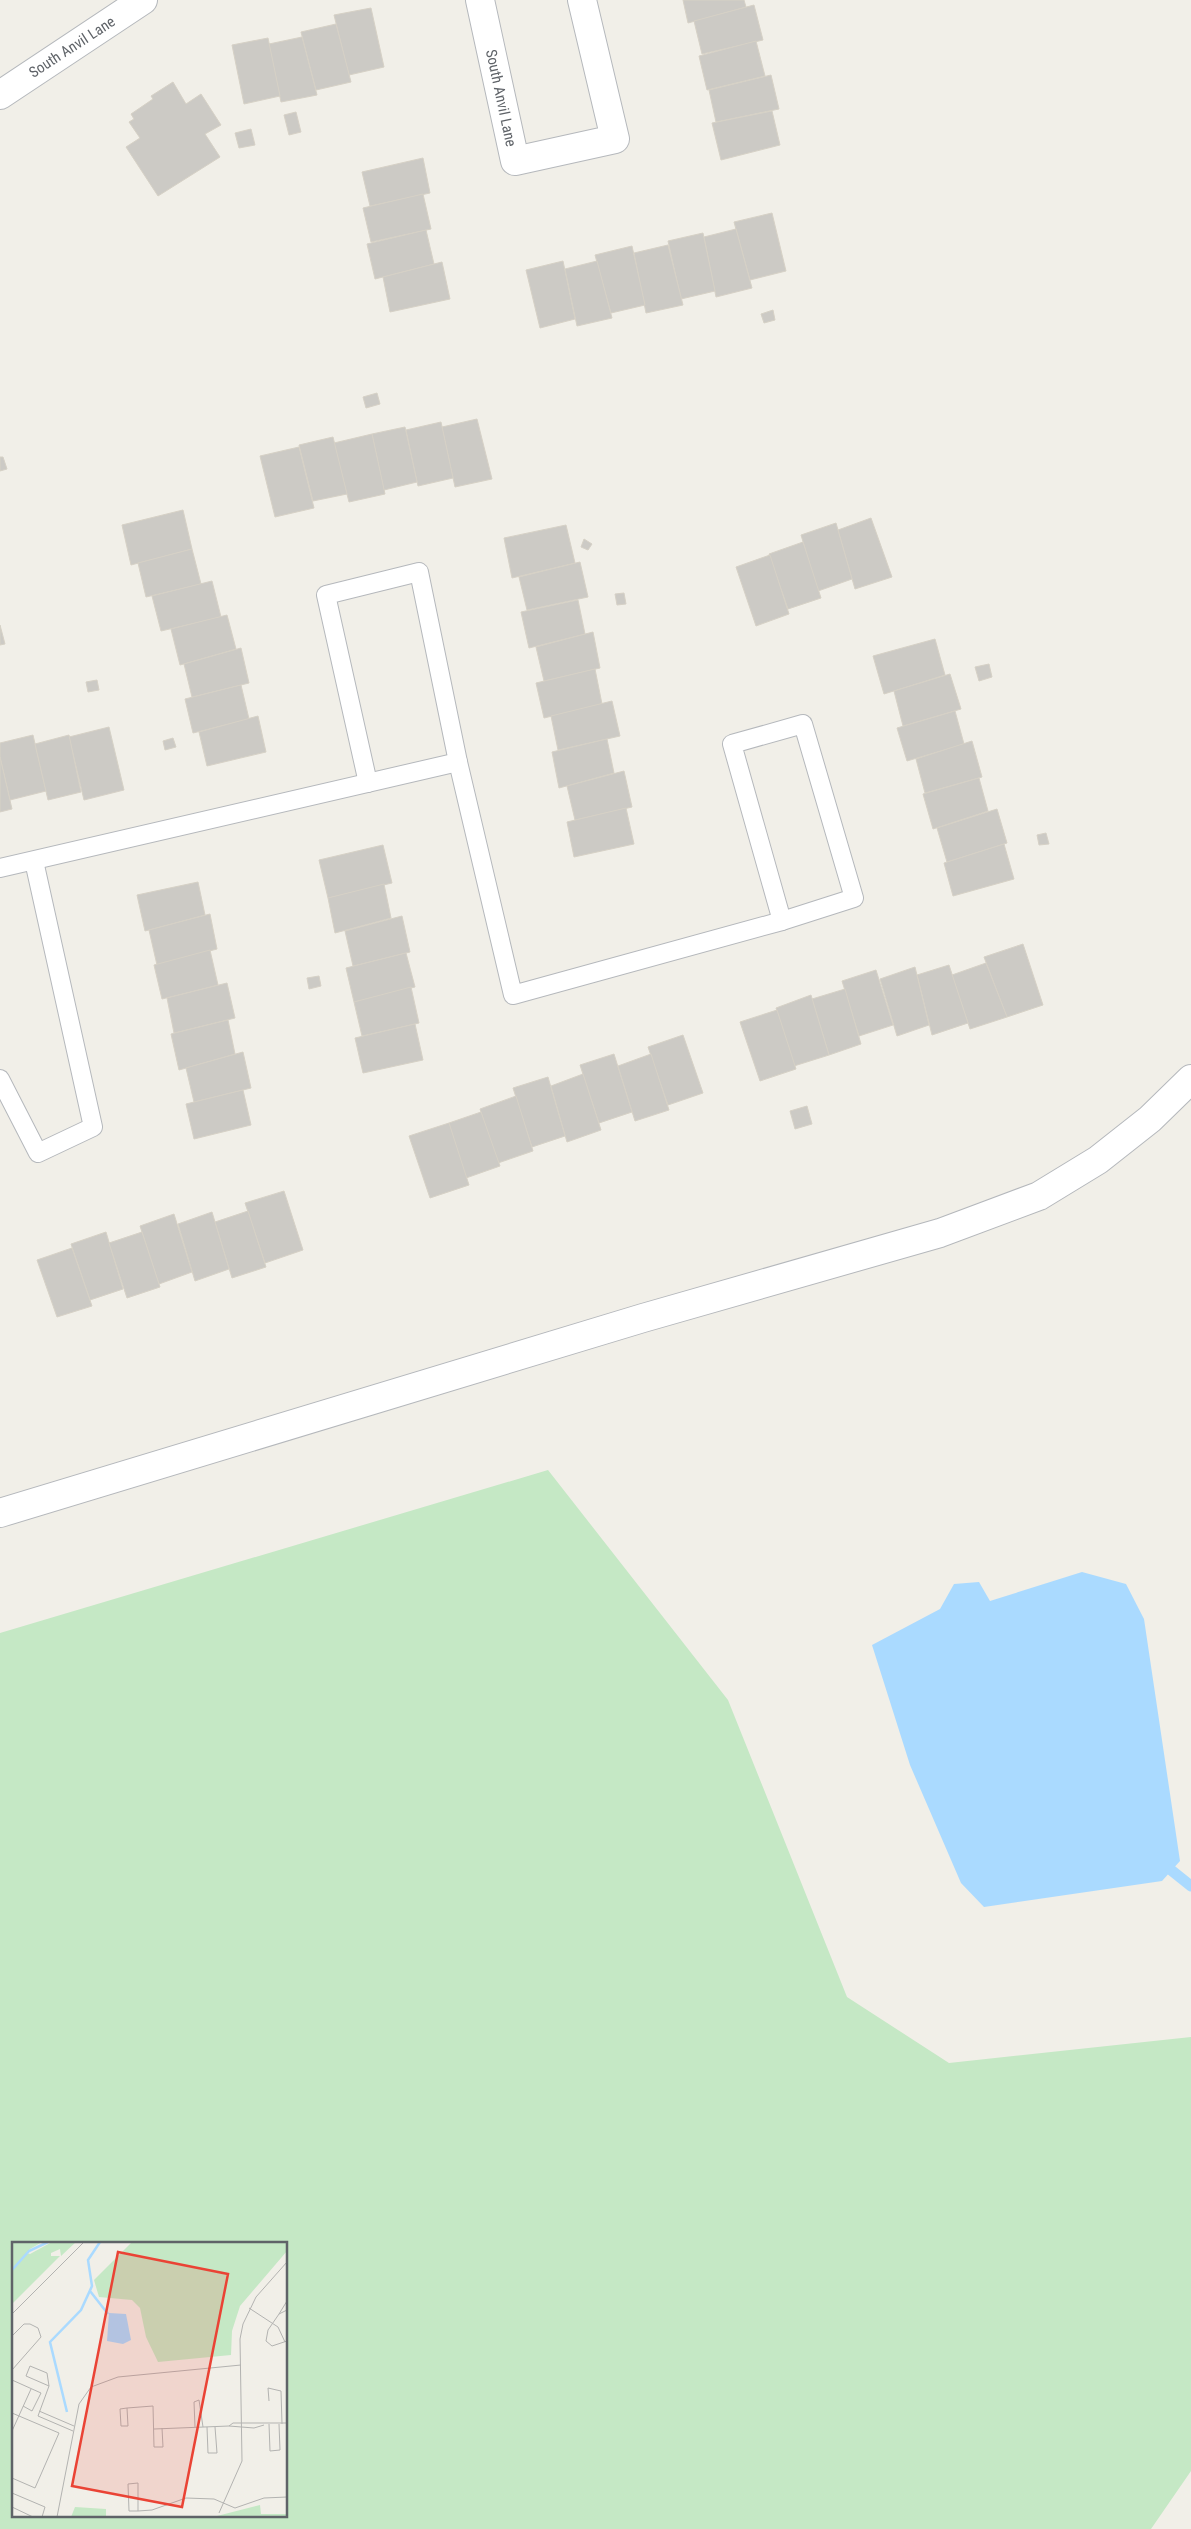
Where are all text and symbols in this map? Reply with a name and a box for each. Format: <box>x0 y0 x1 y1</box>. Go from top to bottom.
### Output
street label: South Anvil Lane <box>26 13 118 81</box>
street label: South Anvil Lane <box>482 48 520 148</box>
inset map <box>12 2242 288 2516</box>

